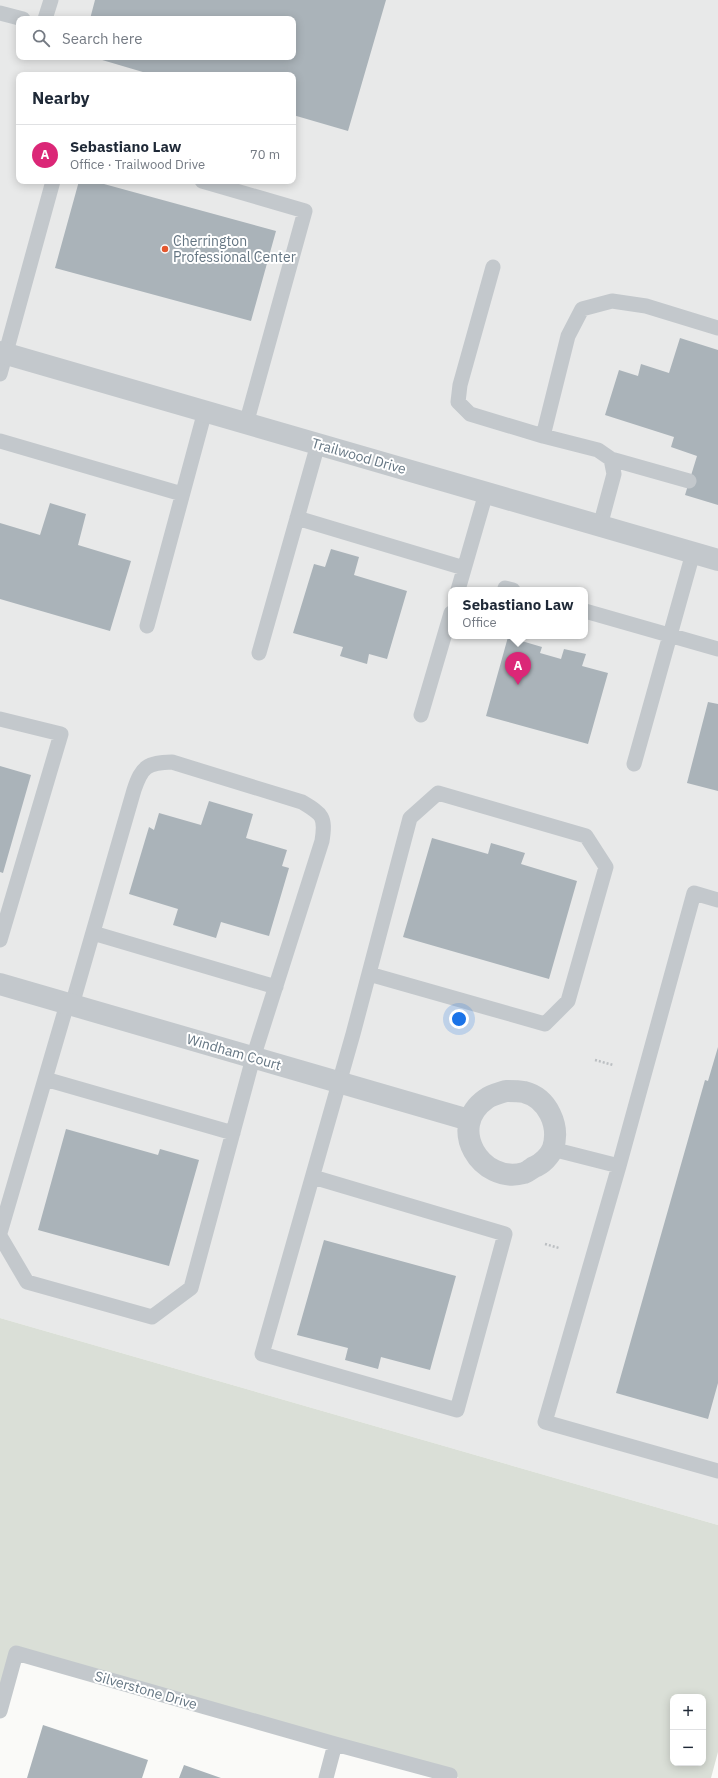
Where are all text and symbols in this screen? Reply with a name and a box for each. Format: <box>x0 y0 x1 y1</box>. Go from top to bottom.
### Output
search box <box>16 16 296 60</box>
icon: search <box>30 27 52 49</box>
text: Search here <box>62 29 142 48</box>
text: Nearby <box>32 87 90 109</box>
text: Sebastiano Law <box>70 137 181 156</box>
text: A <box>41 146 49 163</box>
text: 70 m <box>250 146 280 163</box>
text: Office · Trailwood Drive <box>70 156 205 173</box>
place label: Cherrington Professional Center <box>173 232 296 266</box>
marker: Cherrington Professional Center <box>160 244 170 254</box>
street label: Trailwood Drive <box>310 434 409 478</box>
popup <box>448 587 588 639</box>
text: Sebastiano Law <box>462 595 574 614</box>
text: Office <box>462 614 497 631</box>
pin: A <box>505 652 531 685</box>
your location <box>449 1009 469 1029</box>
street label: Windham Court <box>185 1030 283 1074</box>
street label: Silverstone Drive <box>93 1667 200 1713</box>
map controls <box>670 1694 706 1766</box>
button: + <box>670 1694 706 1730</box>
button: − <box>670 1730 706 1766</box>

